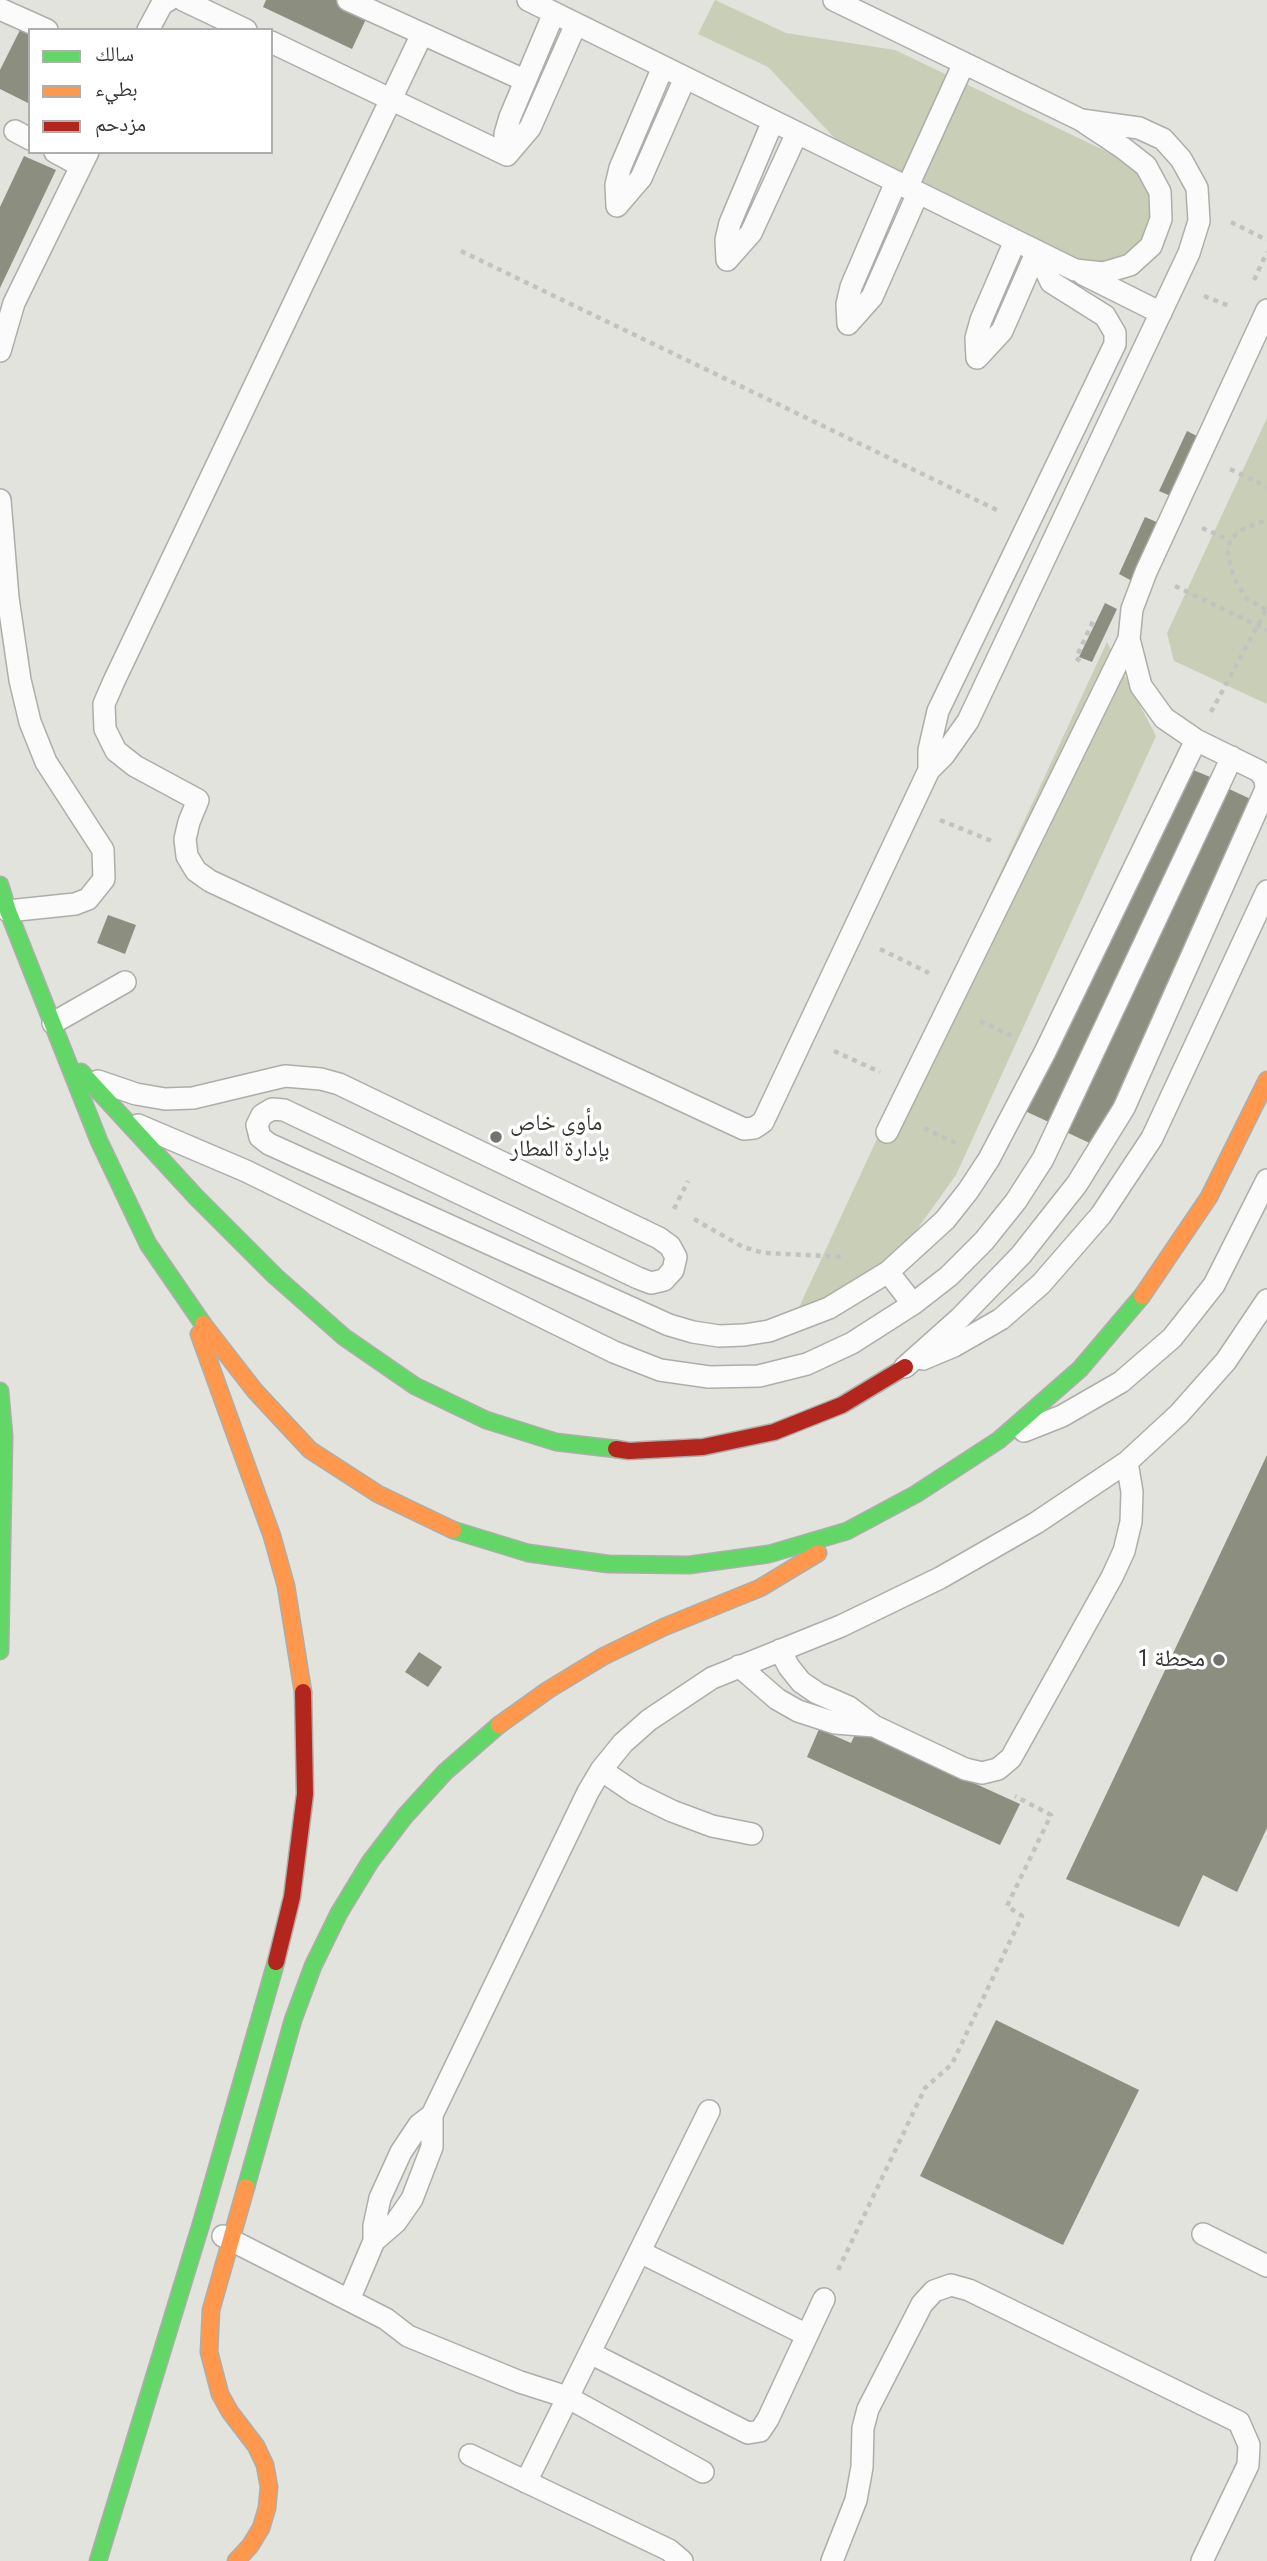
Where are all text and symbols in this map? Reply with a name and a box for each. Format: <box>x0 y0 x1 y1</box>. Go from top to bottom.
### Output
legend <box>28 28 273 154</box>
text: سالك <box>95 42 134 66</box>
text: بطيء <box>95 77 138 101</box>
text: مزدحم <box>95 112 146 136</box>
place label: مأوى خاص بإدارة المطار <box>510 1110 610 1164</box>
marker: مأوى خاص بإدارة المطار <box>488 1129 504 1145</box>
place label: محطة 1 <box>1138 1646 1205 1674</box>
marker: محطة 1 <box>1211 1652 1227 1668</box>

